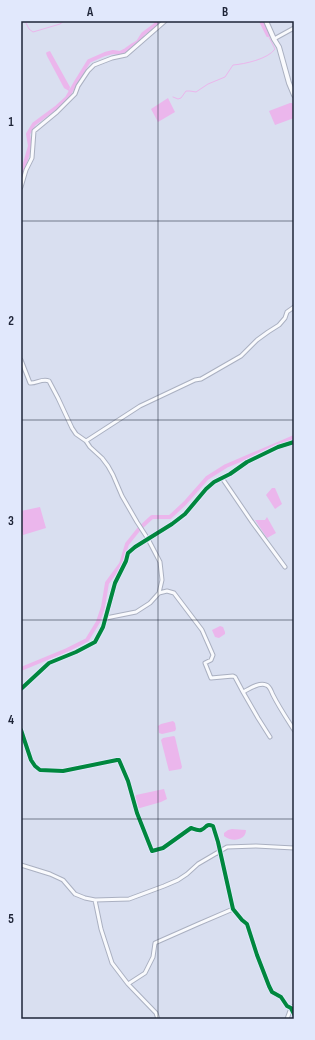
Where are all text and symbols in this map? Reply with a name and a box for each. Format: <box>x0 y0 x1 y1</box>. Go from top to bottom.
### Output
text: A <box>86 4 94 20</box>
text: B <box>222 4 228 20</box>
text: 1 <box>8 114 14 130</box>
text: 2 <box>8 313 14 329</box>
text: 3 <box>8 513 14 529</box>
text: 4 <box>8 712 14 728</box>
text: 5 <box>8 911 14 927</box>

